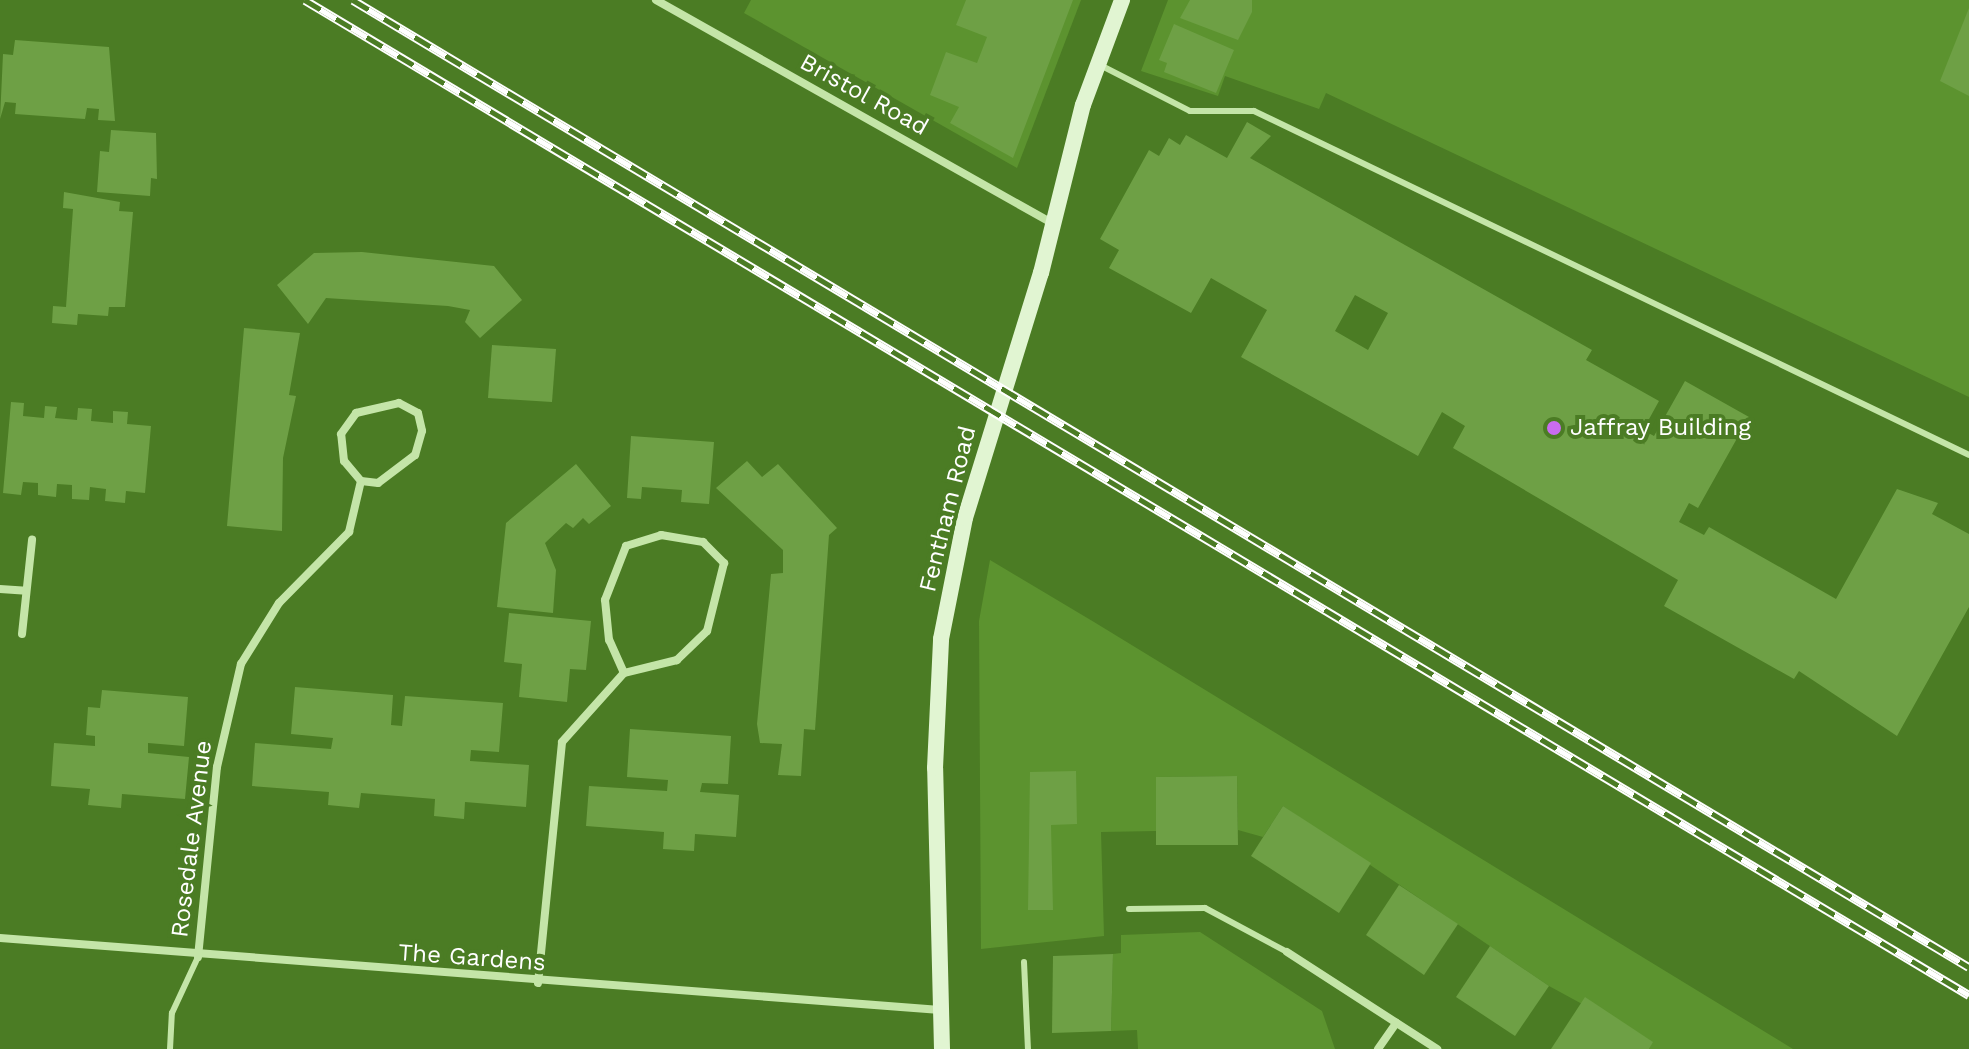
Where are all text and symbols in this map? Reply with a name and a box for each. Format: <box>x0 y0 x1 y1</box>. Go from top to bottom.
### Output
street label: Bristol Road <box>794 48 934 142</box>
place label: Jaffray Building <box>1570 414 1752 442</box>
marker: Jaffray Building <box>1545 419 1563 437</box>
street label: Fentham Road <box>913 423 983 595</box>
street label: Rosedale Avenue <box>166 738 218 940</box>
street label: The Gardens <box>397 938 547 978</box>

